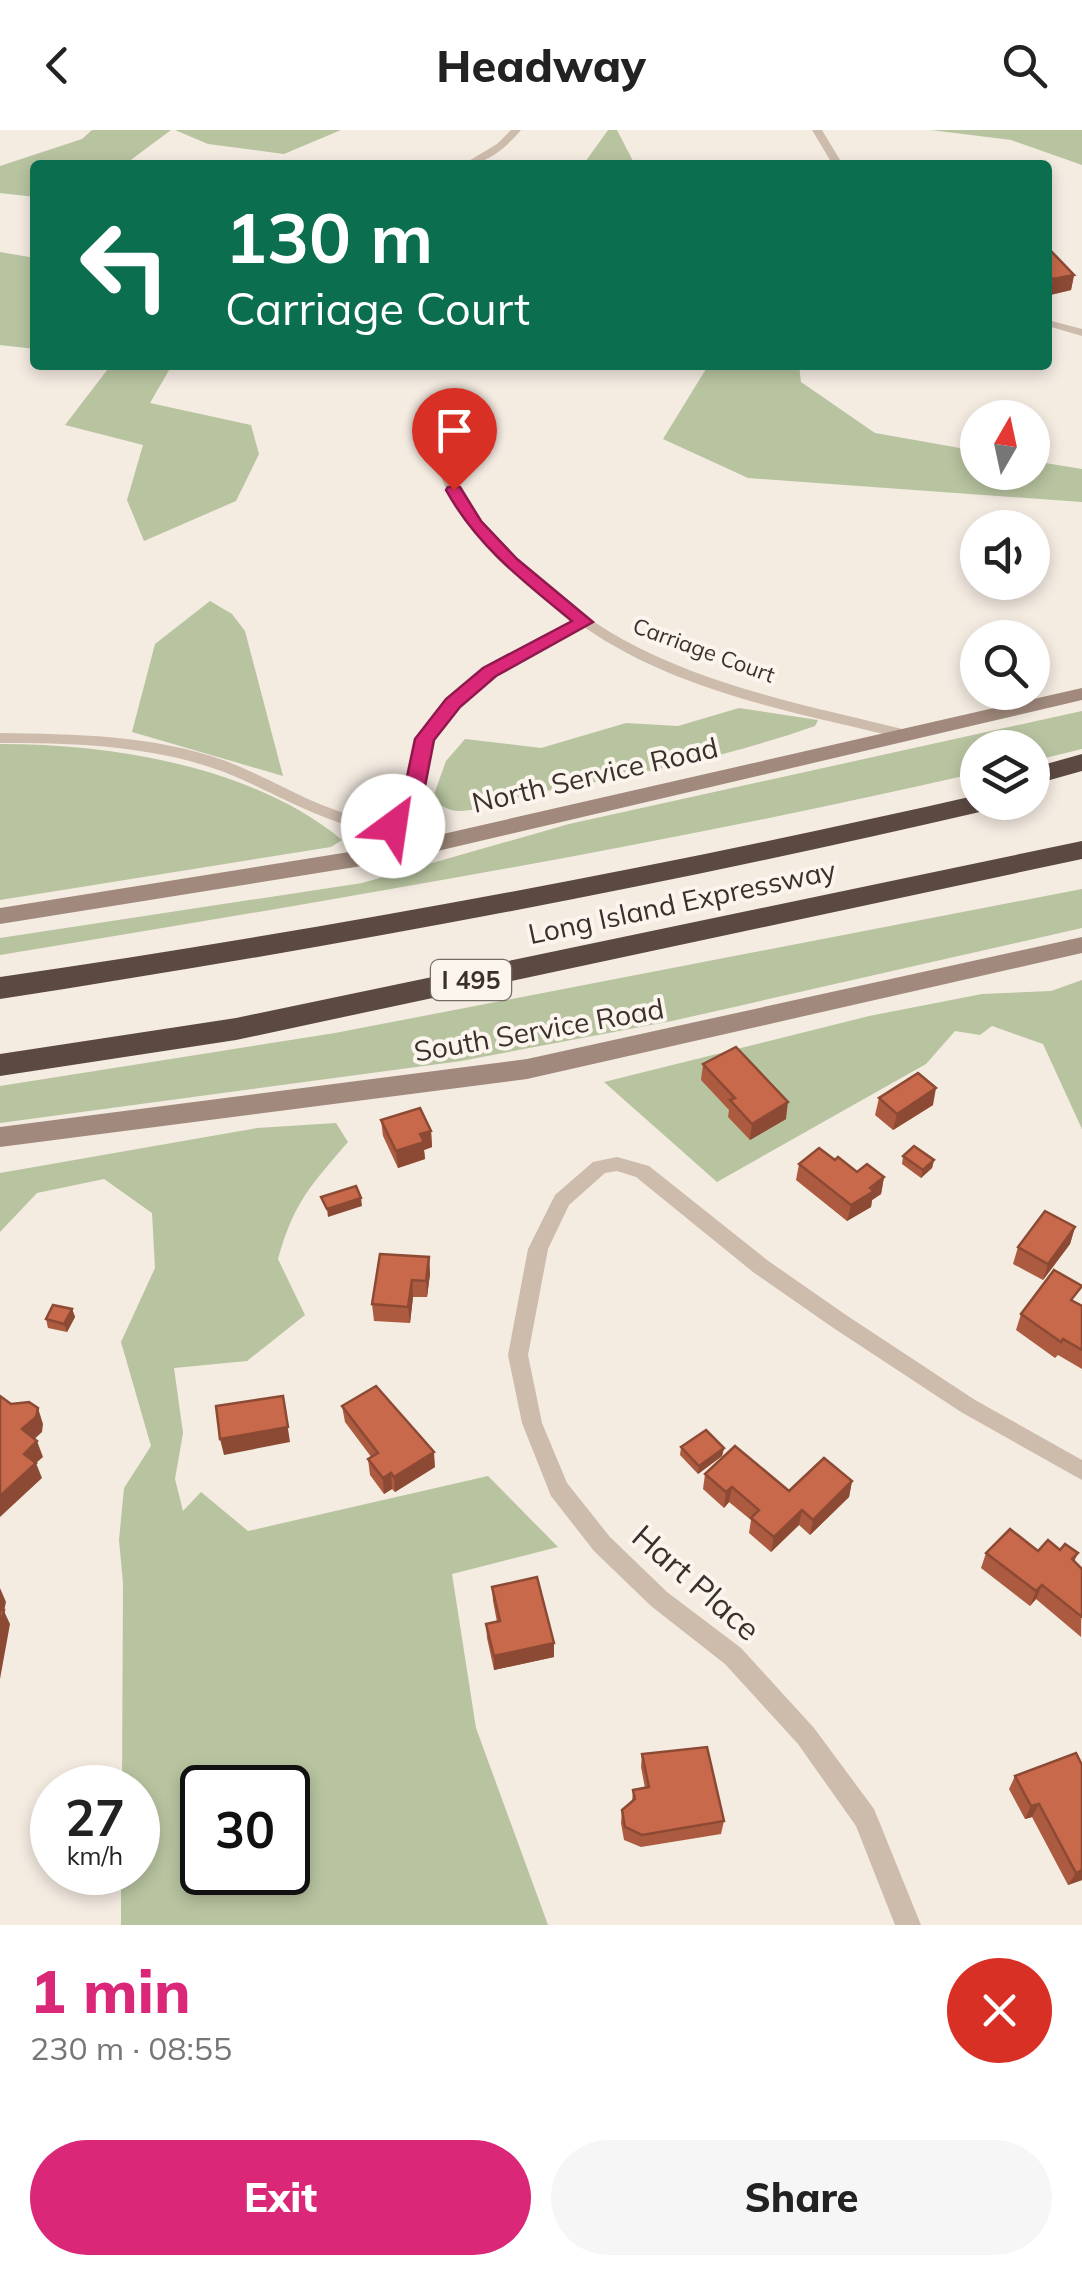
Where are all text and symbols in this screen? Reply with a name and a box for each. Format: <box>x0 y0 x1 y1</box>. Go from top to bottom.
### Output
text: Headway <box>436 37 646 93</box>
icon: back <box>30 38 85 93</box>
icon: search <box>997 38 1052 93</box>
text: 130 m <box>225 193 433 281</box>
icon: left <box>60 200 190 330</box>
text: Carriage Court <box>225 280 530 336</box>
pin <box>412 388 497 491</box>
north arrow <box>960 400 1050 490</box>
map controls <box>960 400 1050 820</box>
icon: arrive <box>427 403 482 458</box>
button: sound <box>960 510 1050 600</box>
street label: Carriage Court <box>629 611 779 689</box>
button: search <box>960 620 1050 710</box>
street label: North Service Road <box>469 729 721 820</box>
button: layers <box>960 730 1050 820</box>
position arrow <box>341 774 445 878</box>
street label: Long Island Expressway <box>525 852 839 951</box>
road number: I 495 <box>431 960 511 1000</box>
street label: South Service Road <box>411 990 667 1069</box>
street label: Hart Place <box>625 1516 769 1649</box>
speed limit sign: 30 <box>180 1765 310 1895</box>
text: 27 <box>65 1786 125 1849</box>
text: km/h <box>67 1840 123 1871</box>
text: 1 min <box>30 1953 191 2028</box>
button: close <box>947 1958 1052 2063</box>
text: 230 m · 08:55 <box>30 2028 232 2068</box>
button: Exit <box>30 2140 531 2255</box>
button: Share <box>551 2140 1052 2255</box>

